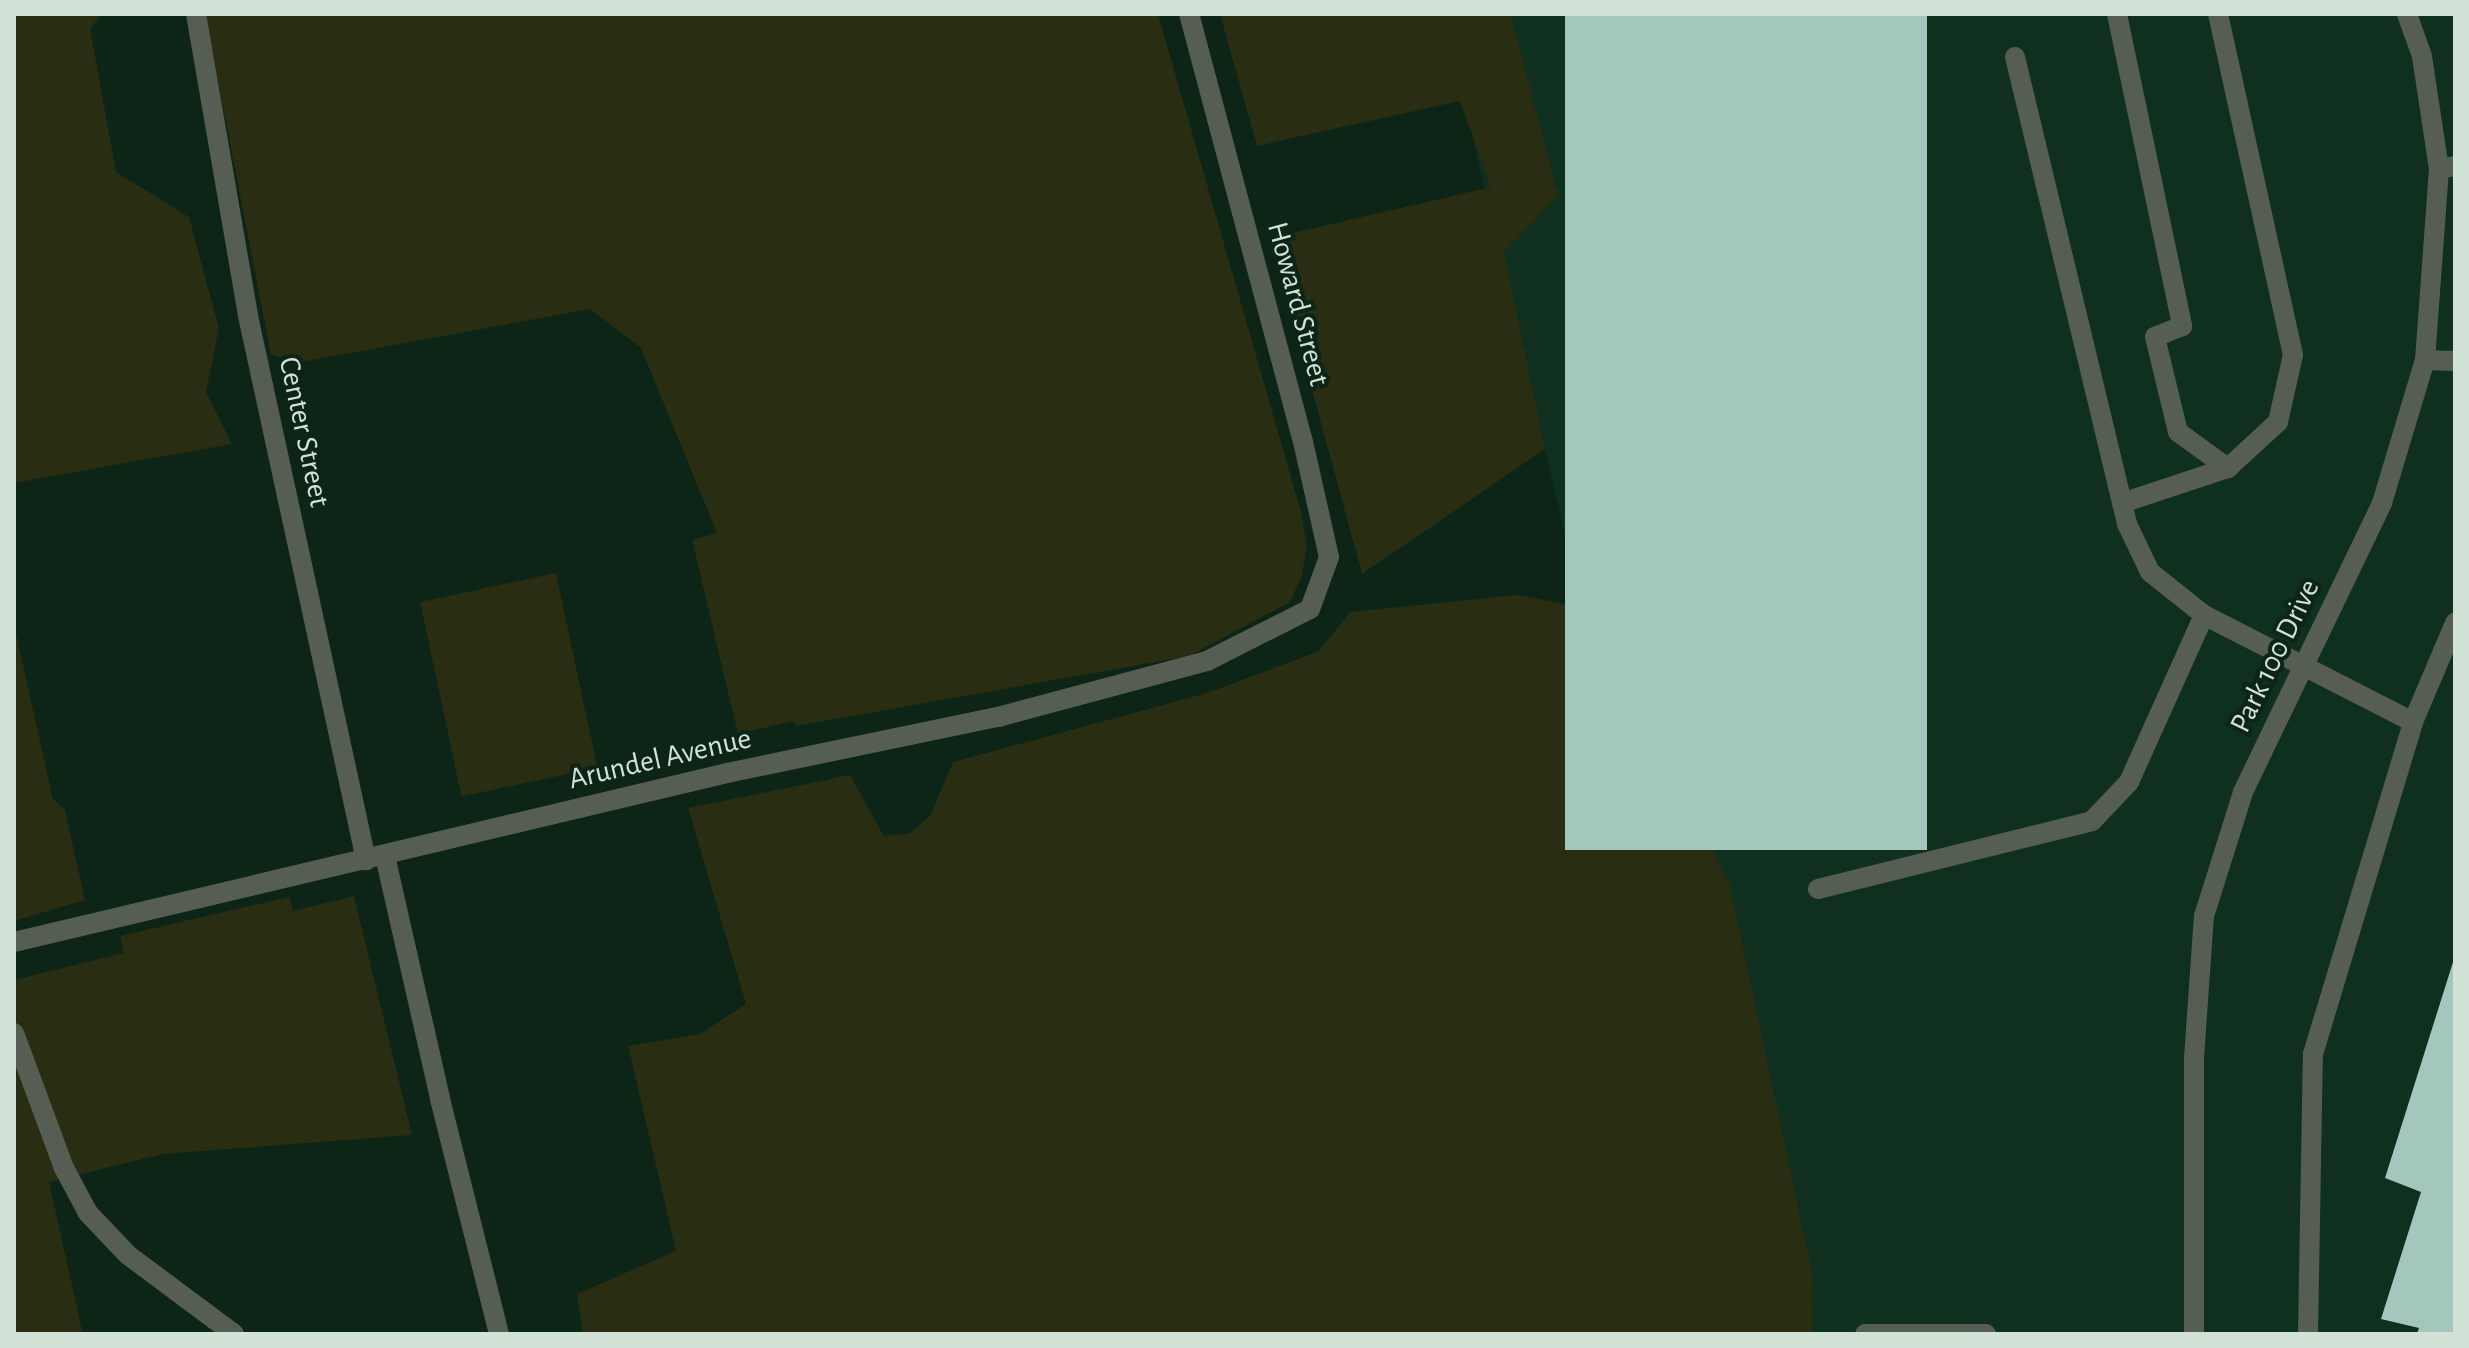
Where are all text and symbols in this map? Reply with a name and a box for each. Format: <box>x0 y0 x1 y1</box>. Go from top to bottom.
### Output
street label: Howard Street <box>1259 218 1337 390</box>
street label: Center Street <box>271 354 337 510</box>
street label: Park 100 Drive <box>2222 573 2328 739</box>
street label: Arundel Avenue <box>565 720 755 798</box>

